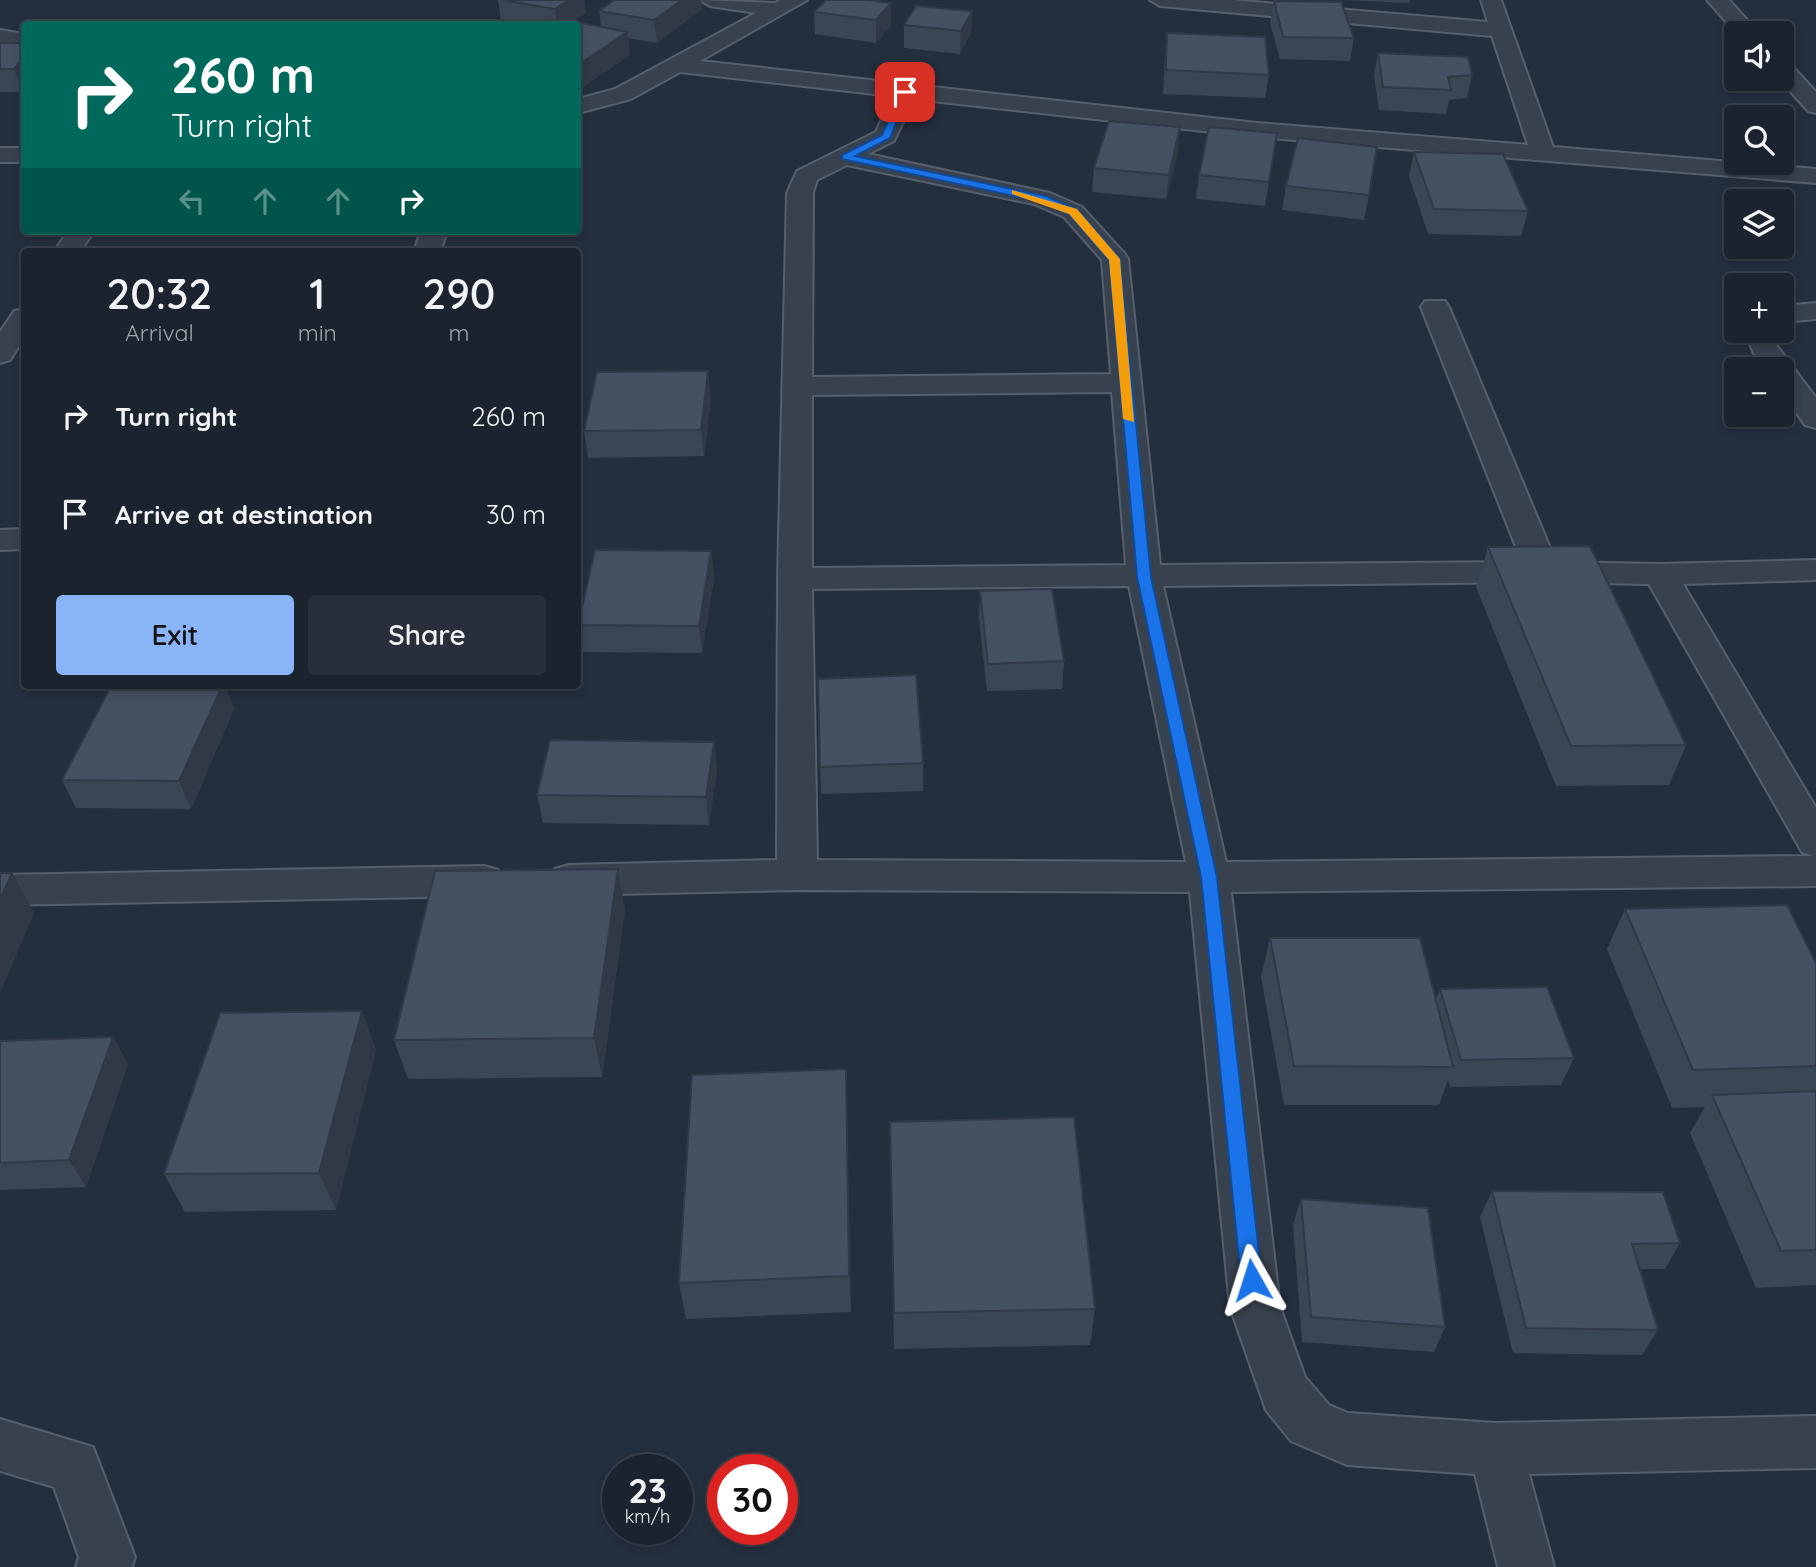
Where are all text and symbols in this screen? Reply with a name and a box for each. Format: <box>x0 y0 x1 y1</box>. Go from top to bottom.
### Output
map controls <box>1724 21 1794 427</box>
button: sound <box>1724 21 1794 91</box>
text: 260 m <box>171 44 315 105</box>
icon: right <box>56 49 147 140</box>
pin <box>875 62 935 122</box>
icon: arrive <box>886 73 924 111</box>
text: Turn right <box>171 105 312 145</box>
button: search <box>1724 105 1794 175</box>
icon: left <box>173 182 211 220</box>
icon: ahead <box>246 182 284 220</box>
icon: ahead <box>319 182 357 220</box>
icon: right <box>392 182 430 220</box>
button: layers <box>1724 189 1794 259</box>
text: 20:32 <box>107 267 212 320</box>
text: 1 <box>309 267 325 320</box>
text: 290 <box>422 267 495 320</box>
button: + <box>1724 273 1794 343</box>
text: Arrival <box>125 318 194 347</box>
text: min <box>298 318 337 347</box>
text: m <box>448 318 469 347</box>
button: − <box>1724 357 1794 427</box>
icon: right <box>56 397 94 435</box>
text: Turn right <box>115 400 237 433</box>
text: 260 m <box>471 400 546 433</box>
icon: arrive <box>56 495 94 533</box>
text: Arrive at destination <box>115 498 373 531</box>
text: 30 m <box>486 498 546 531</box>
button: Exit <box>56 595 294 675</box>
button: Share <box>308 595 546 675</box>
position arrow <box>1215 1243 1289 1317</box>
speed limit sign: 30 <box>707 1454 798 1545</box>
text: 23 <box>628 1468 667 1512</box>
text: km/h <box>625 1505 670 1528</box>

